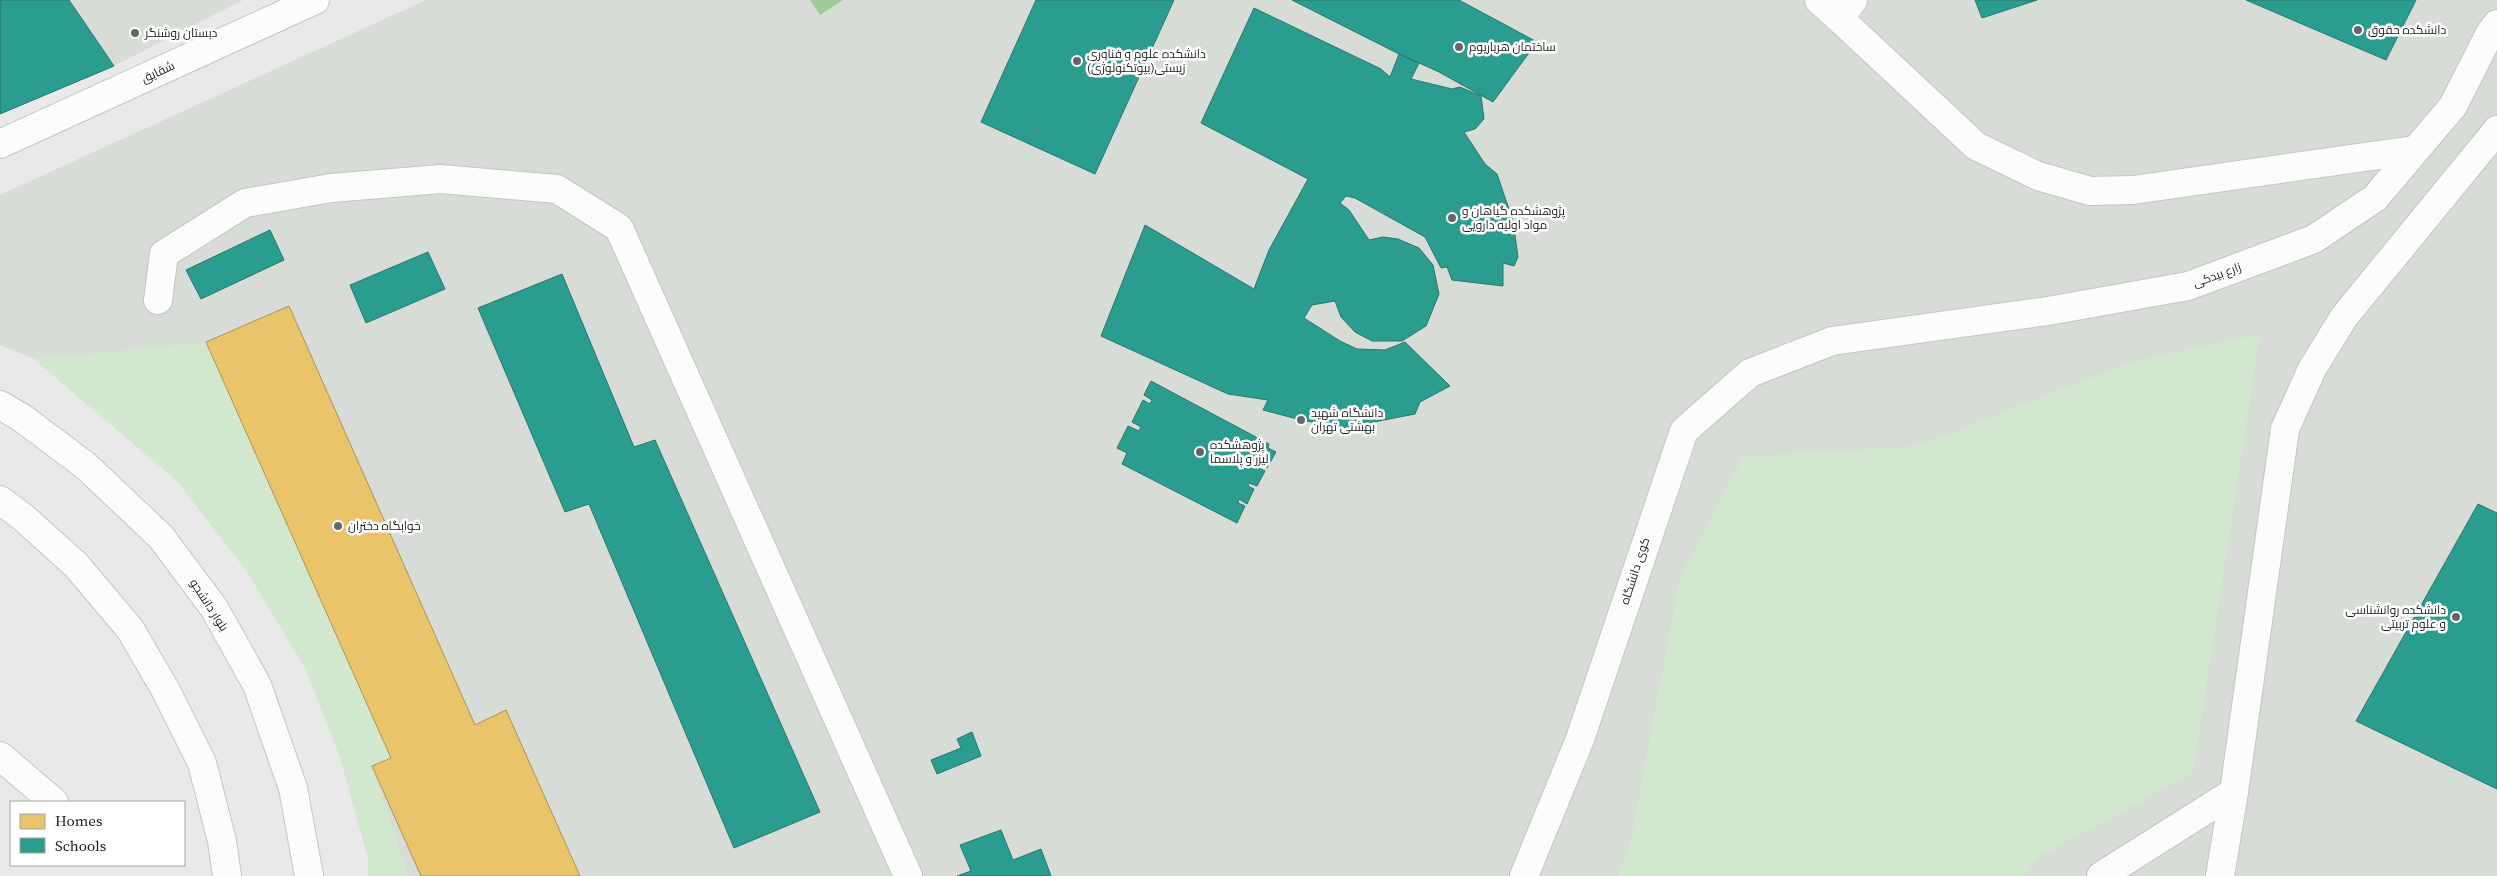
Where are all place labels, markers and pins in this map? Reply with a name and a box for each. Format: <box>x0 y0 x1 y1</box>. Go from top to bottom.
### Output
place label: دانشکده حقوق <box>2368 22 2446 38</box>
marker: دانشکده حقوق <box>2352 24 2364 36</box>
place label: دبستان روشنگر <box>144 25 218 41</box>
marker: دبستان روشنگر <box>129 27 141 39</box>
place label: ساختمان هرباریوم <box>1469 39 1556 55</box>
marker: ساختمان هرباریوم <box>1453 41 1465 53</box>
place label: دانشکده علوم و فناوری زیستی(بیوتکنولوژی) <box>1087 46 1206 76</box>
marker: دانشکده علوم و فناوری زیستی(بیوتکنولوژی) <box>1071 55 1083 67</box>
place label: پژوهشکده گیاهان و مواد اولیه دارویی <box>1462 203 1566 233</box>
marker: پژوهشکده گیاهان و مواد اولیه دارویی <box>1446 212 1458 224</box>
place label: دانشگاه شهید بهشتی تهران <box>1311 405 1383 435</box>
marker: دانشگاه شهید بهشتی تهران <box>1295 414 1307 426</box>
place label: پژوهشکده لیزر و پلاسما <box>1210 437 1269 468</box>
marker: پژوهشکده لیزر و پلاسما <box>1194 446 1206 458</box>
place label: خوابگاه دختران <box>348 518 421 534</box>
marker: خوابگاه دختران <box>332 520 344 532</box>
place label: دانشکده روانشناسی و علوم تربیتی <box>2345 602 2446 632</box>
marker: دانشکده روانشناسی و علوم تربیتی <box>2450 611 2462 623</box>

